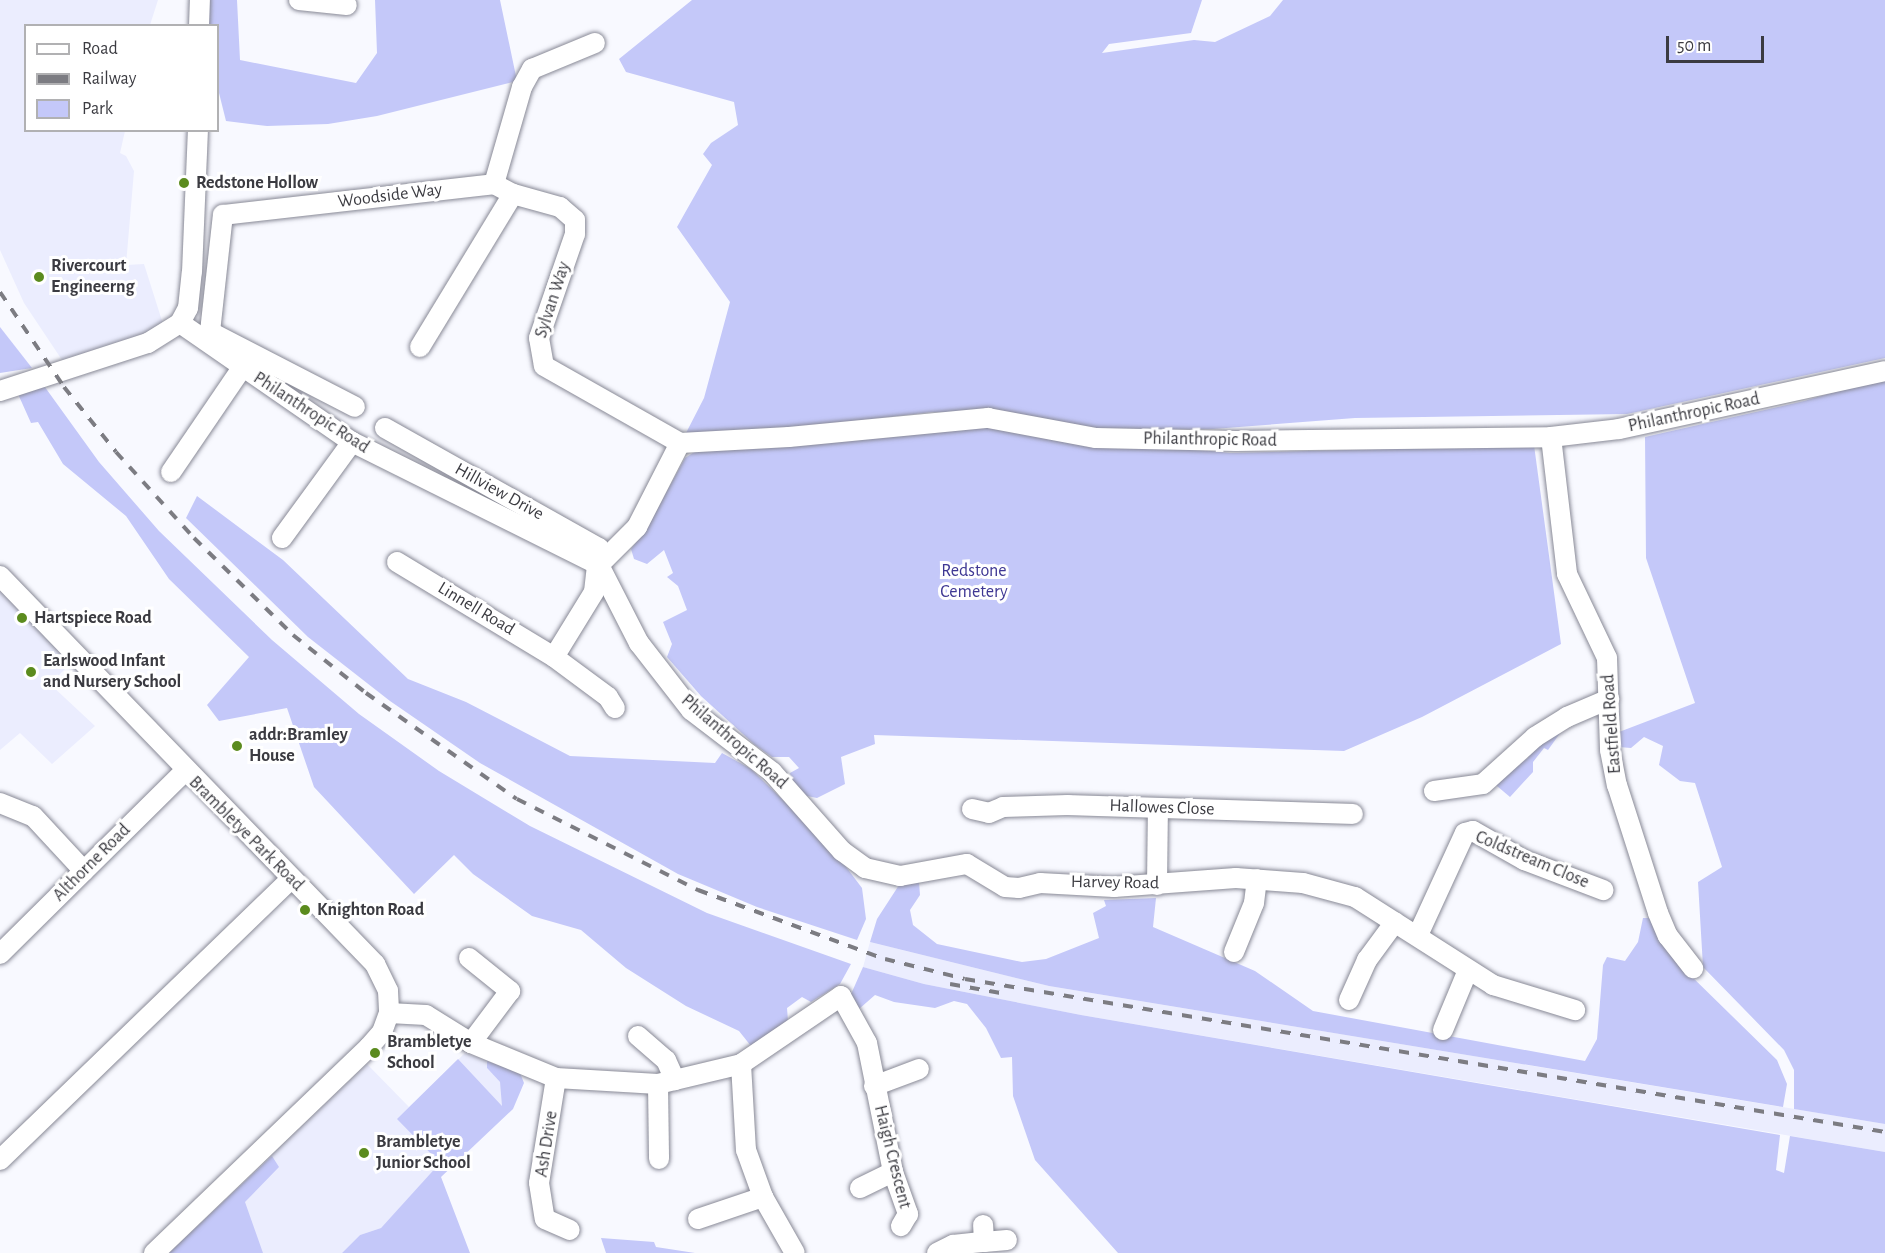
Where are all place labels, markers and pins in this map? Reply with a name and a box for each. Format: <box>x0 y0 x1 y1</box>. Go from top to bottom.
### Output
place label: Redstone Hollow <box>196 172 318 194</box>
marker: Redstone Hollow <box>177 176 191 190</box>
place label: Rivercourt Engineerng <box>51 256 135 298</box>
marker: Rivercourt Engineerng <box>32 270 46 284</box>
place label: Hartspiece Road <box>34 607 152 629</box>
marker: Hartspiece Road <box>15 611 29 625</box>
place label: Earlswood Infant and Nursery School <box>43 651 181 694</box>
marker: Earlswood Infant and Nursery School <box>24 665 38 679</box>
place label: addr:Bramley House <box>249 725 348 768</box>
marker: addr:Bramley House <box>230 739 244 753</box>
place label: Knighton Road <box>317 899 424 921</box>
marker: Knighton Road <box>298 903 312 917</box>
place label: Brambletye School <box>387 1032 472 1074</box>
marker: Brambletye School <box>368 1046 382 1060</box>
place label: Brambletye Junior School <box>376 1132 471 1174</box>
marker: Brambletye Junior School <box>357 1146 371 1160</box>

